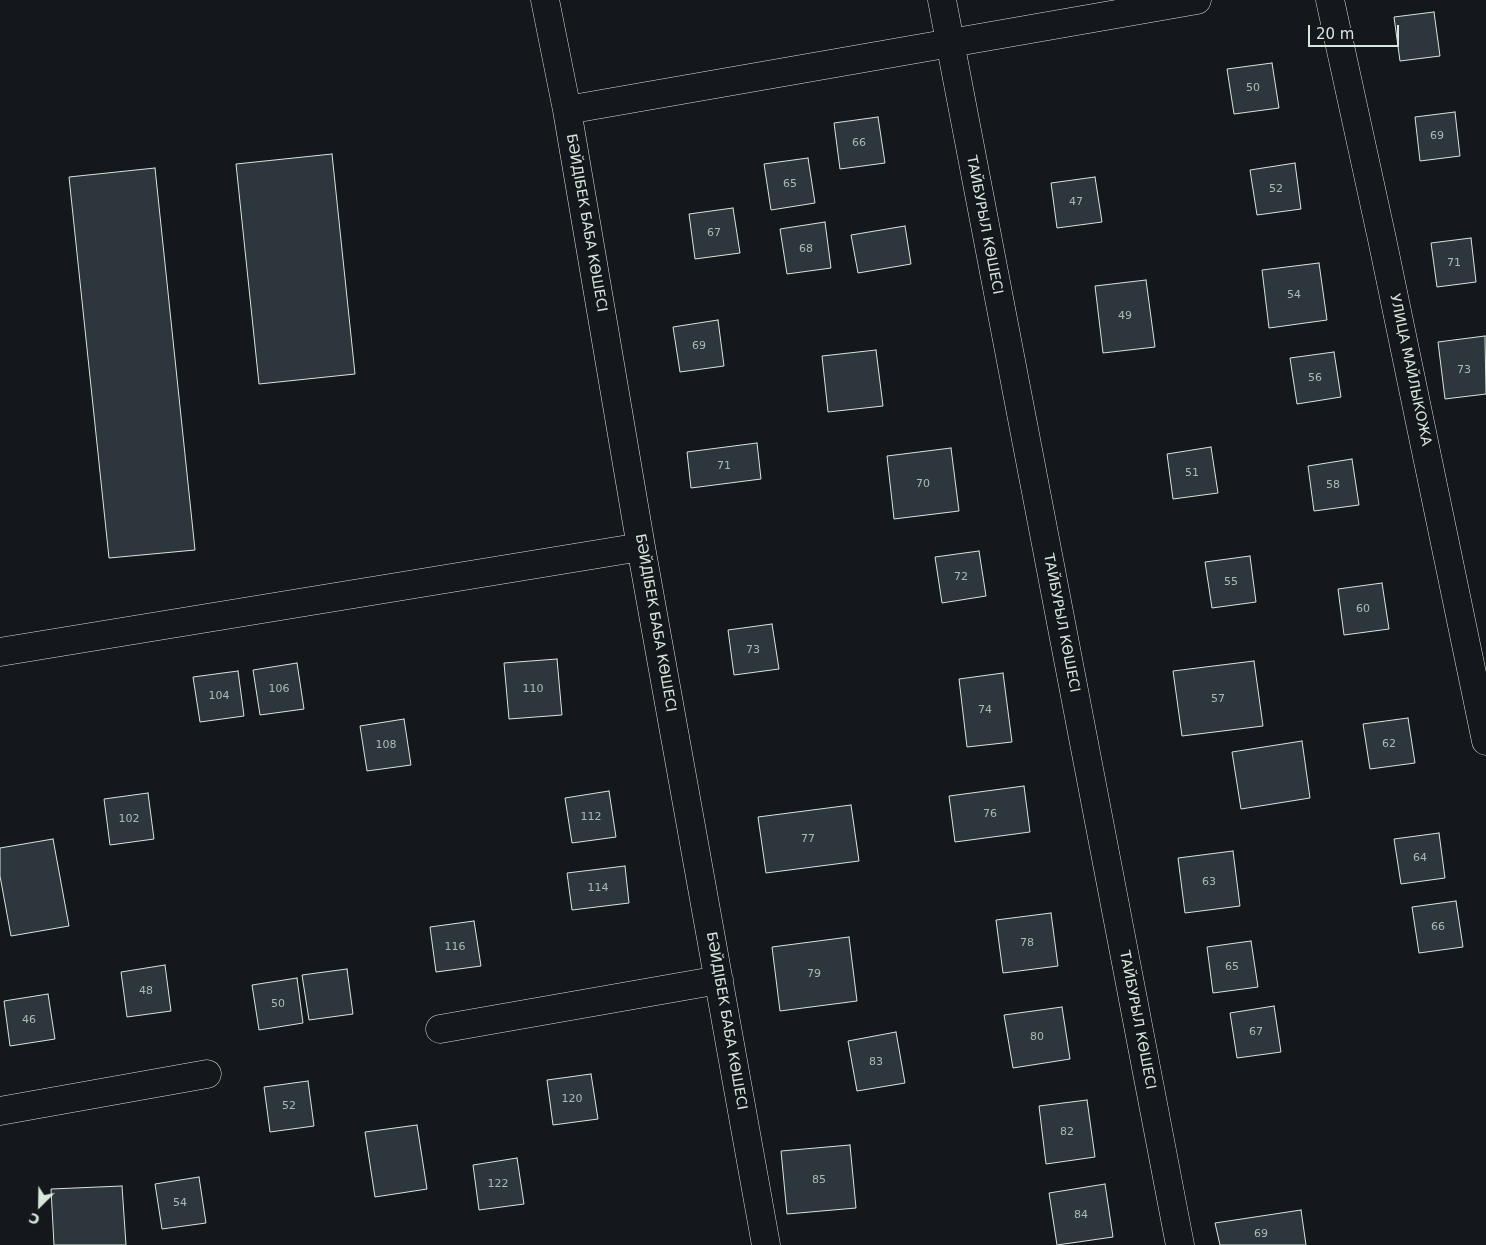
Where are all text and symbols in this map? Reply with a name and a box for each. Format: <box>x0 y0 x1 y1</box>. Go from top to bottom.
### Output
scale bar <box>1311 15 1402 47</box>
text: 20 m <box>1316 25 1354 43</box>
house number: 50 <box>1246 81 1260 95</box>
house number: 69 <box>1430 129 1444 143</box>
street label: БӘЙДІБЕК БАБА КӨШЕСІ <box>562 133 610 313</box>
house number: 66 <box>852 136 866 150</box>
street label: ТАЙБУРЫЛ КӨШЕСІ <box>962 154 1006 296</box>
house number: 65 <box>783 177 797 191</box>
house number: 52 <box>1269 182 1283 196</box>
house number: 47 <box>1069 195 1083 209</box>
house number: 67 <box>707 226 721 240</box>
house number: 68 <box>799 242 813 256</box>
house number: 71 <box>1447 256 1461 270</box>
house number: 54 <box>1287 288 1301 302</box>
street label: УЛИЦА МАЙЛЫКОЖА <box>1386 292 1434 448</box>
house number: 49 <box>1118 309 1132 323</box>
house number: 69 <box>692 339 706 353</box>
house number: 73 <box>1457 363 1471 377</box>
house number: 56 <box>1308 371 1322 385</box>
house number: 71 <box>717 459 731 473</box>
house number: 51 <box>1185 466 1199 480</box>
house number: 70 <box>916 477 930 491</box>
house number: 58 <box>1326 478 1340 492</box>
street label: БӘЙДІБЕК БАБА КӨШЕСІ <box>631 533 679 713</box>
street label: ТАЙБУРЫЛ КӨШЕСІ <box>1039 552 1083 694</box>
house number: 72 <box>954 570 968 584</box>
house number: 55 <box>1224 575 1238 589</box>
house number: 60 <box>1356 602 1370 616</box>
house number: 73 <box>746 643 760 657</box>
house number: 106 <box>269 682 289 696</box>
house number: 110 <box>523 682 543 696</box>
house number: 104 <box>209 689 229 703</box>
house number: 57 <box>1211 692 1225 706</box>
house number: 74 <box>978 703 992 717</box>
house number: 62 <box>1382 737 1396 751</box>
house number: 108 <box>376 738 396 752</box>
house number: 76 <box>983 807 997 821</box>
house number: 112 <box>581 810 601 824</box>
house number: 102 <box>119 812 139 826</box>
house number: 77 <box>801 832 815 846</box>
house number: 64 <box>1413 851 1427 865</box>
house number: 63 <box>1202 875 1216 889</box>
house number: 114 <box>588 881 608 895</box>
house number: 66 <box>1431 920 1445 934</box>
street label: БӘЙДІБЕК БАБА КӨШЕСІ <box>702 931 750 1111</box>
house number: 78 <box>1020 936 1034 950</box>
house number: 116 <box>445 940 465 954</box>
street label: ТАЙБУРЫЛ КӨШЕСІ <box>1115 949 1159 1091</box>
house number: 65 <box>1225 960 1239 974</box>
house number: 79 <box>807 967 821 981</box>
house number: 48 <box>139 984 153 998</box>
house number: 50 <box>271 997 285 1011</box>
house number: 46 <box>22 1013 36 1027</box>
house number: 67 <box>1249 1025 1263 1039</box>
house number: 80 <box>1030 1030 1044 1044</box>
house number: 83 <box>869 1055 883 1069</box>
house number: 120 <box>562 1092 582 1106</box>
house number: 52 <box>282 1099 296 1113</box>
house number: 82 <box>1060 1125 1074 1139</box>
house number: 85 <box>812 1173 826 1187</box>
house number: 122 <box>488 1177 508 1191</box>
north arrow <box>15 1180 65 1230</box>
house number: 54 <box>173 1196 187 1210</box>
house number: 84 <box>1074 1208 1088 1222</box>
text: С <box>26 1209 42 1228</box>
house number: 69 <box>1254 1227 1268 1241</box>

